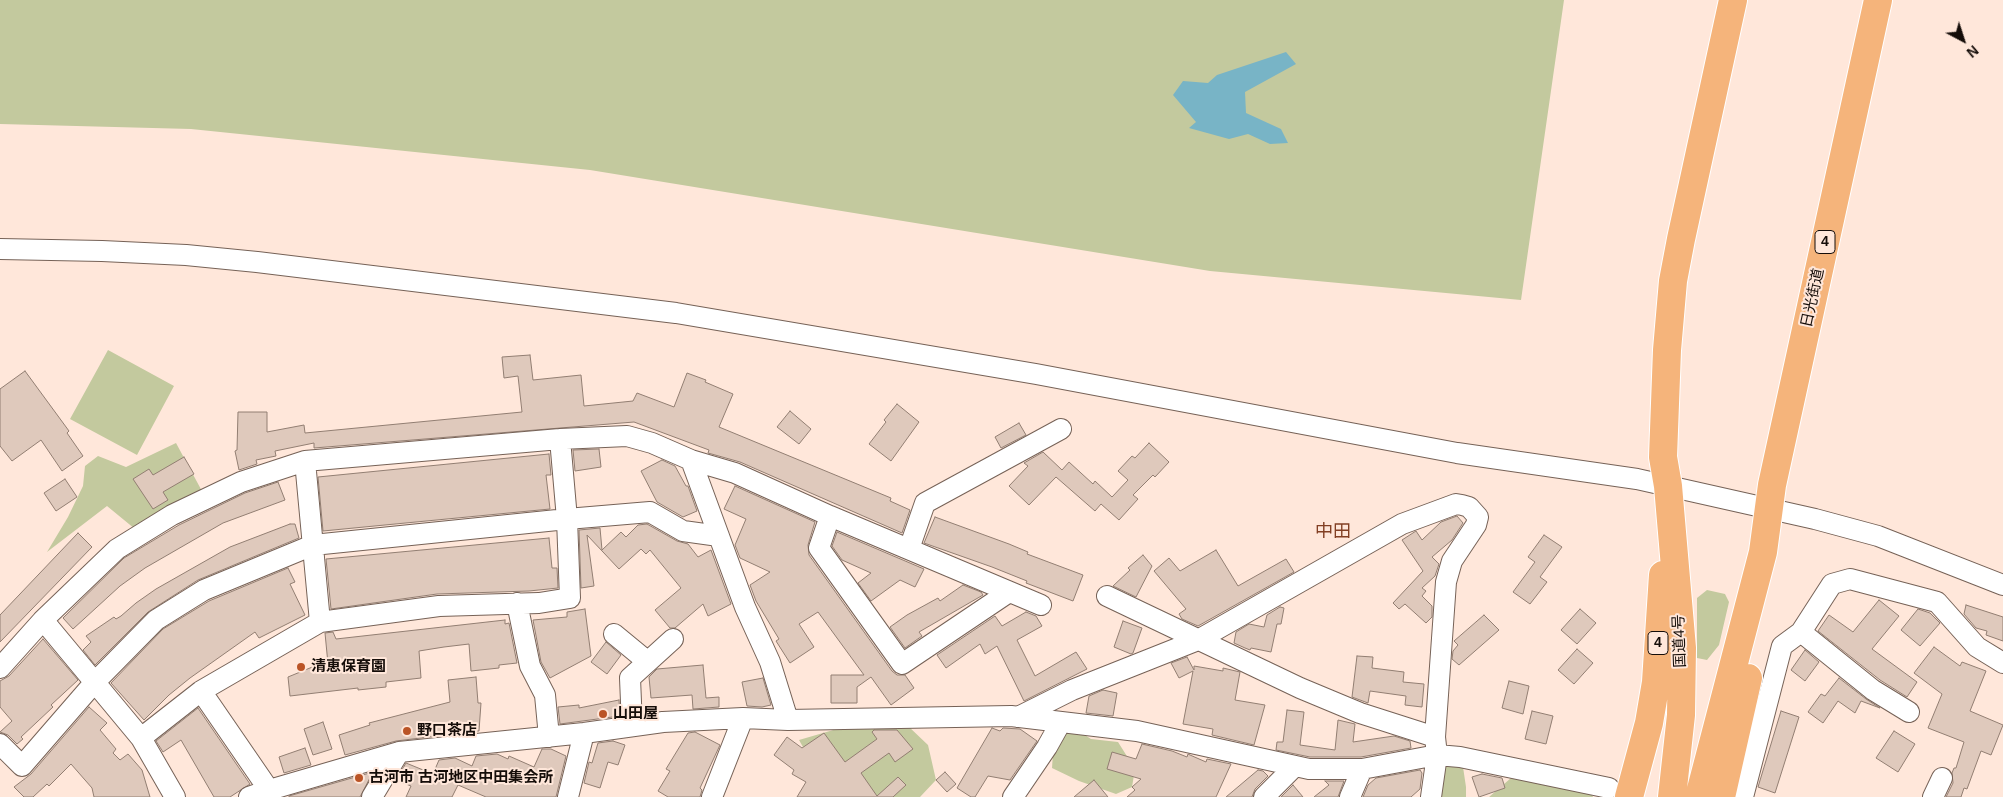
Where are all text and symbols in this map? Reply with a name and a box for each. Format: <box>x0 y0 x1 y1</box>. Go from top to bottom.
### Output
north arrow <box>1938 15 1988 65</box>
text: N <box>1964 42 1982 61</box>
road number: 4 <box>1815 230 1835 253</box>
street label: 日光街道 <box>1798 267 1828 329</box>
district label: 中田 <box>1315 521 1351 543</box>
street label: 国道4号 <box>1670 614 1690 668</box>
road number: 4 <box>1648 632 1668 654</box>
place label: 清恵保育園 <box>311 658 386 676</box>
marker: 清恵保育園 <box>295 661 307 673</box>
place label: 山田屋 <box>613 705 658 723</box>
marker: 山田屋 <box>597 708 609 720</box>
place label: 野口茶店 <box>417 722 477 740</box>
marker: 野口茶店 <box>401 725 413 737</box>
place label: 古河市 古河地区中田集会所 <box>369 769 553 787</box>
marker: 古河市 古河地区中田集会所 <box>353 772 365 784</box>

